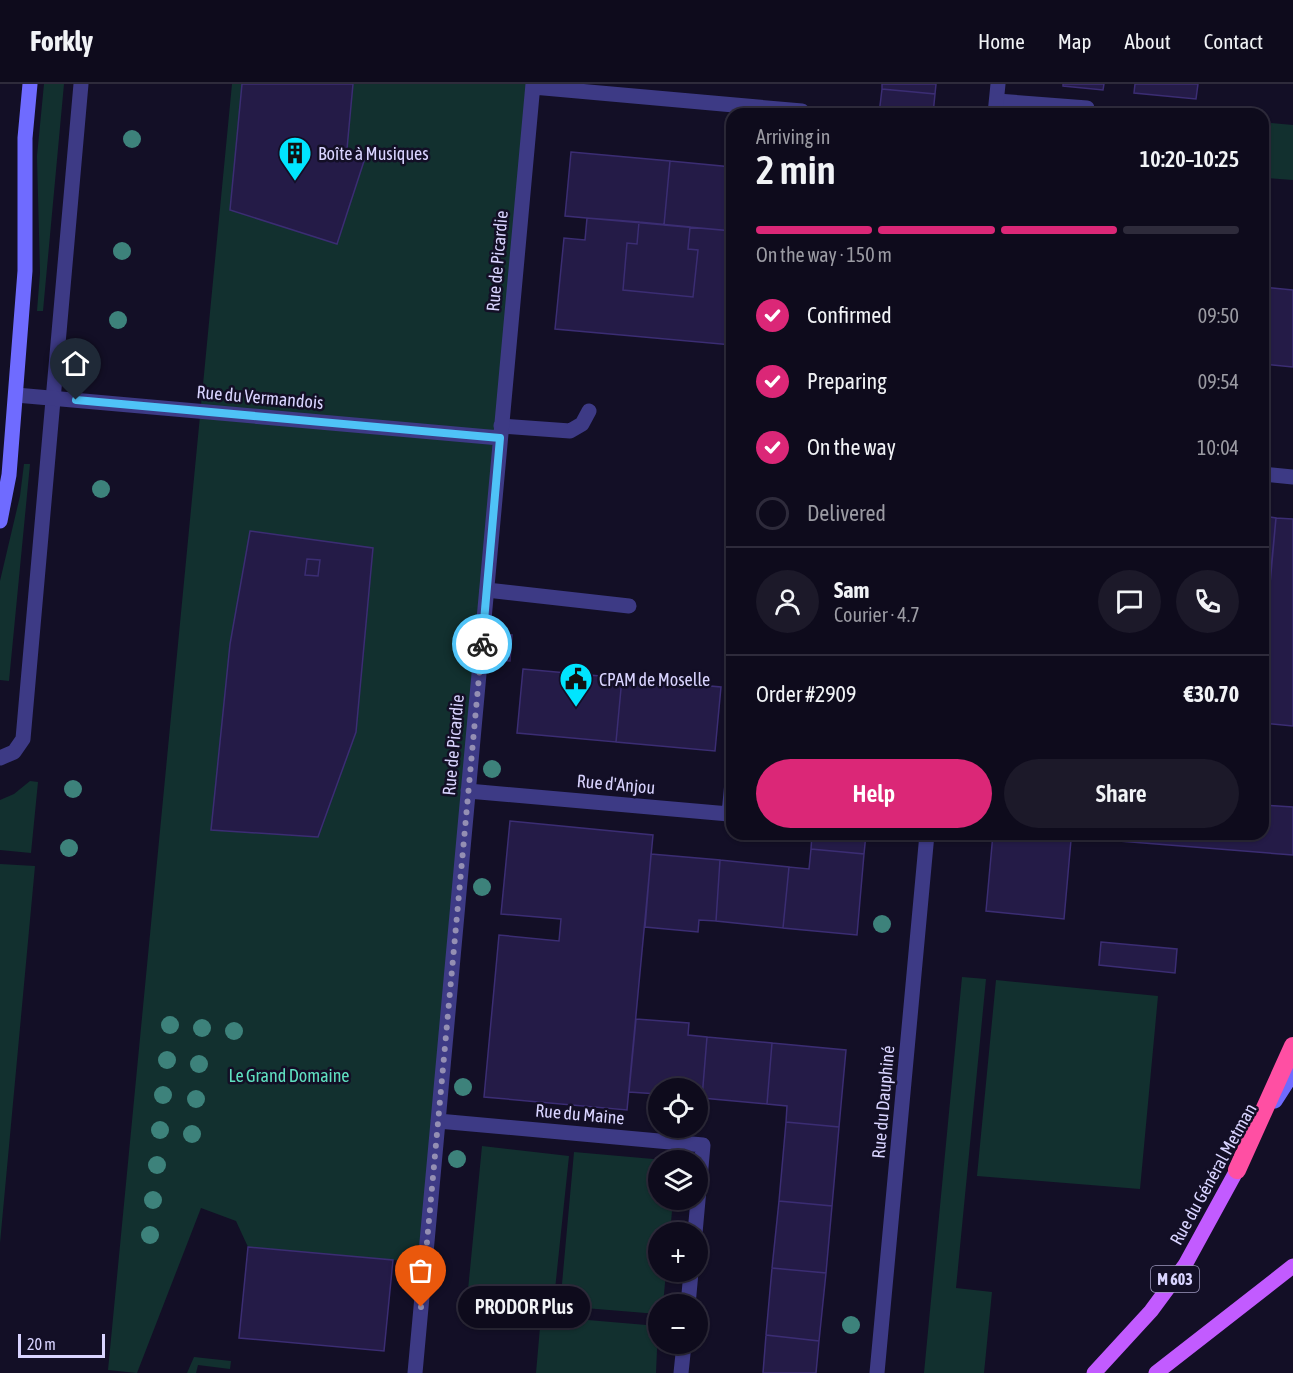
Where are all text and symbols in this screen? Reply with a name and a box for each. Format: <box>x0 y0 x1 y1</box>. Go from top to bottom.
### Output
text: Forkly <box>30 25 93 57</box>
text: Home <box>978 29 1025 53</box>
text: Map <box>1058 29 1092 53</box>
text: About <box>1125 29 1171 53</box>
text: Contact <box>1204 29 1263 53</box>
text: Arriving in <box>756 125 830 148</box>
building icon: Boîte à Musiques <box>277 135 313 182</box>
place label: Boîte à Musiques <box>318 143 429 164</box>
text: 10:20–10:25 <box>1140 146 1239 172</box>
text: 2 min <box>756 148 836 192</box>
street label: Rue de Picardie <box>482 210 512 312</box>
text: On the way · 150 m <box>756 243 892 266</box>
icon: check <box>756 299 789 332</box>
text: Confirmed <box>807 302 892 328</box>
text: 09:50 <box>1198 304 1239 327</box>
pin <box>50 338 101 400</box>
icon: home <box>59 347 92 380</box>
icon: check <box>756 365 789 398</box>
text: Preparing <box>807 368 887 394</box>
text: 09:54 <box>1198 370 1239 393</box>
street label: Rue du Vermandois <box>196 381 324 413</box>
icon: check <box>756 431 789 464</box>
text: On the way <box>807 434 896 460</box>
text: 10:04 <box>1197 436 1239 459</box>
text: Delivered <box>807 500 886 526</box>
button: person <box>756 570 819 633</box>
button: chat <box>1098 570 1161 633</box>
button: phone <box>1176 570 1239 633</box>
text: Sam <box>834 577 869 603</box>
text: Courier · 4.7 <box>834 603 920 626</box>
courier <box>452 614 512 674</box>
icon: bike <box>466 628 499 661</box>
public building icon: CPAM de Moselle <box>558 661 594 708</box>
place label: CPAM de Moselle <box>599 669 710 690</box>
text: Order #2909 <box>756 681 856 707</box>
text: €30.70 <box>1184 681 1239 707</box>
street label: Rue de Picardie <box>438 694 468 796</box>
button: Help <box>756 759 992 828</box>
button: Share <box>1004 759 1239 828</box>
street label: Rue d'Anjou <box>576 770 656 798</box>
street label: Rue du Dauphiné <box>868 1045 898 1159</box>
park label: Le Grand Domaine <box>228 1065 350 1086</box>
map controls <box>648 1078 708 1354</box>
button: locate <box>648 1078 708 1138</box>
street label: Rue du Maine <box>535 1100 625 1128</box>
street label: Rue du Général Metman <box>1165 1100 1261 1248</box>
button: layers <box>648 1150 708 1210</box>
button: + <box>648 1222 708 1282</box>
pin <box>395 1245 446 1307</box>
icon: bag <box>404 1254 437 1287</box>
road number: M 603 <box>1151 1266 1199 1292</box>
callout: PRODOR Plus <box>457 1286 589 1328</box>
button: − <box>648 1294 708 1354</box>
text: PRODOR Plus <box>475 1295 573 1318</box>
scale bar <box>18 1331 105 1358</box>
text: 20 m <box>27 1335 56 1353</box>

